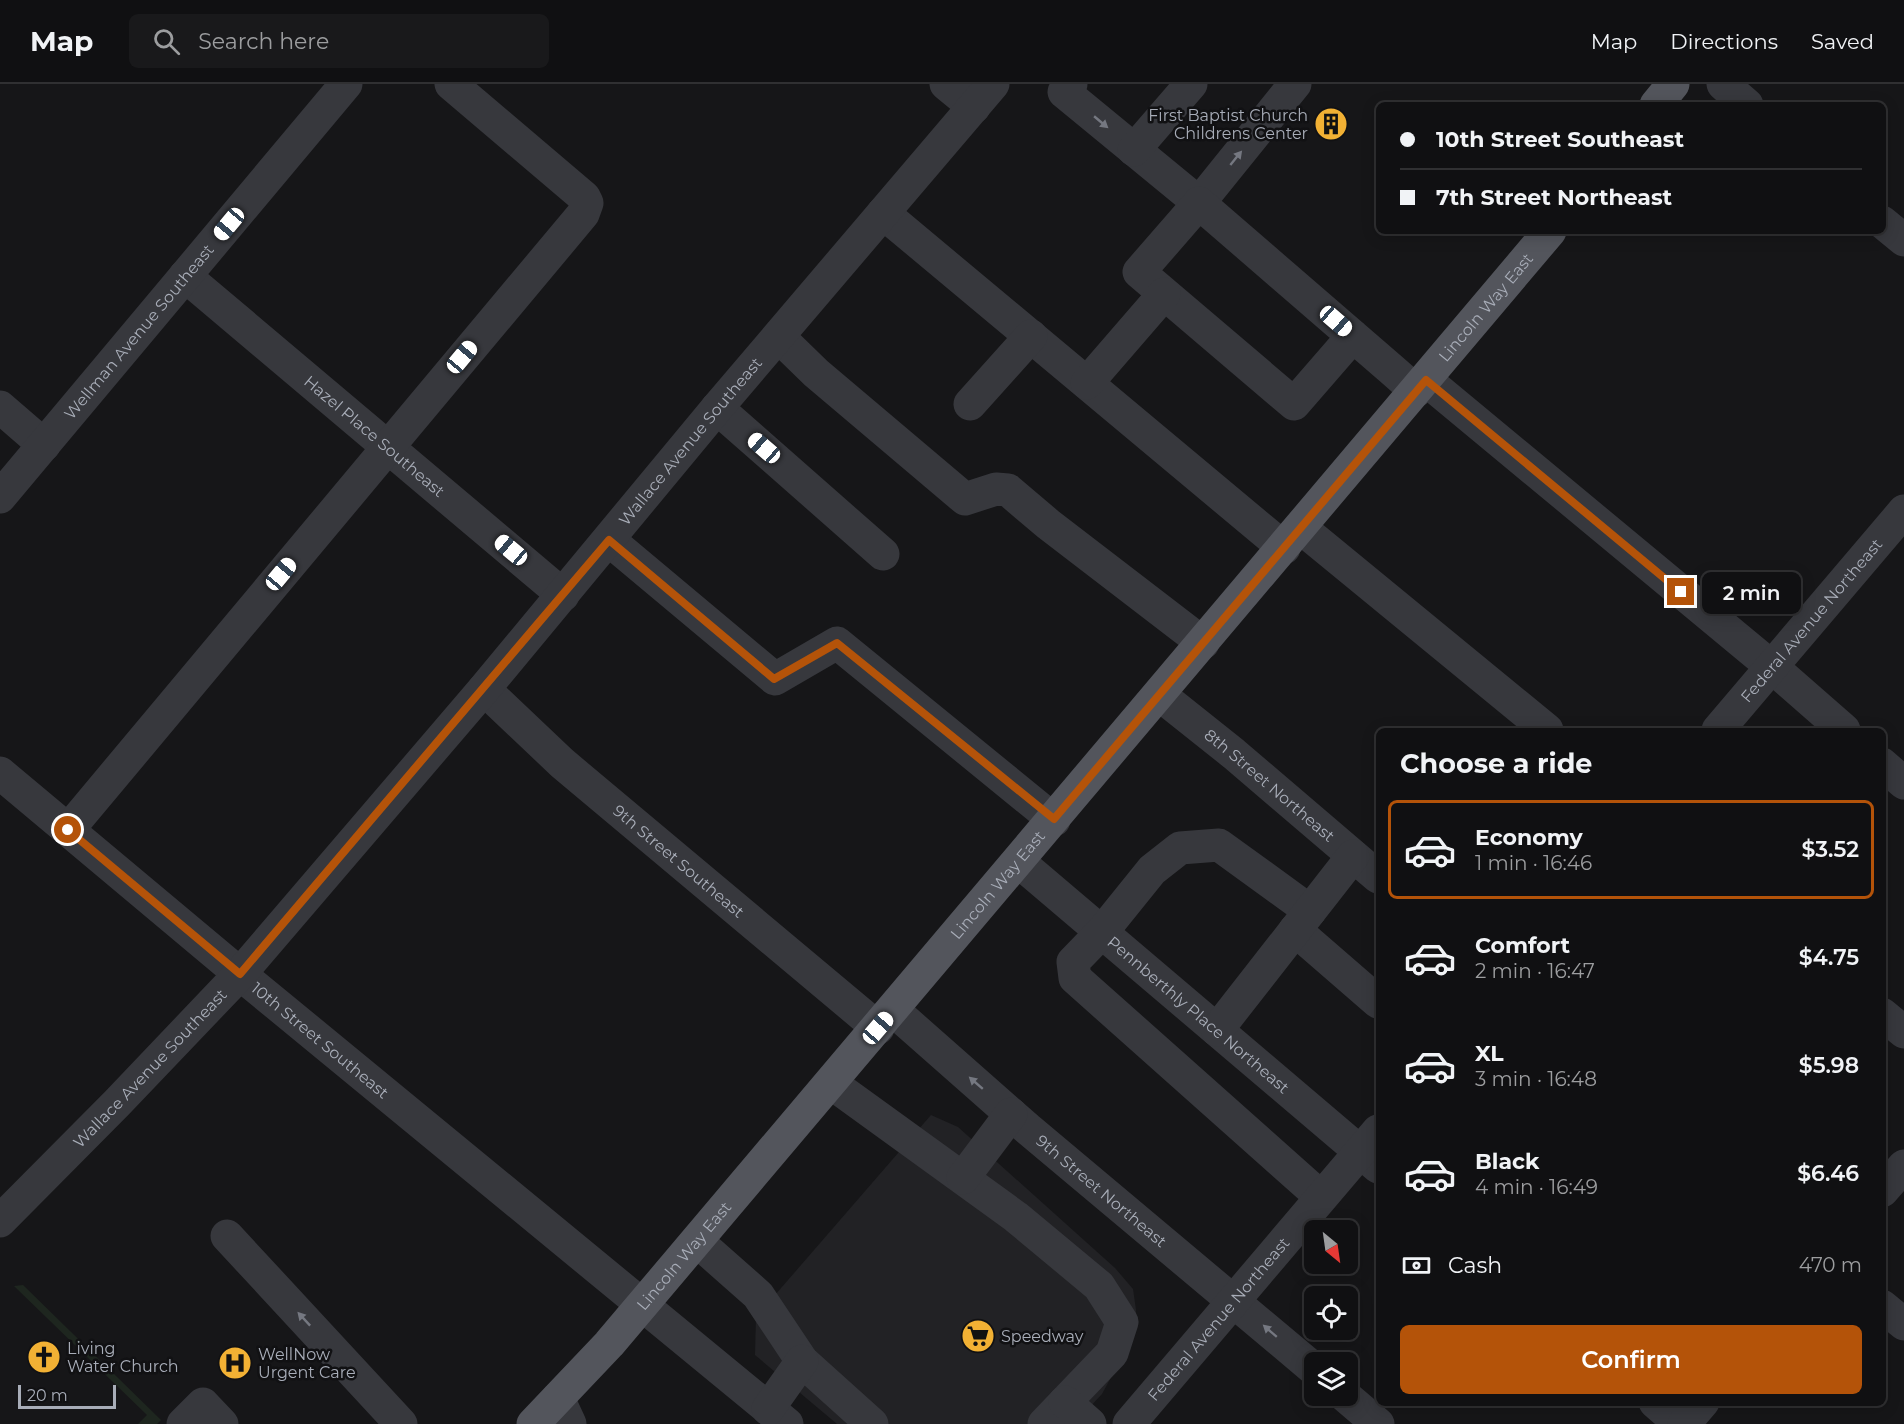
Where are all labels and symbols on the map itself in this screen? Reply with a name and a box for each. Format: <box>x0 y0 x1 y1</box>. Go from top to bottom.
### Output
place label: First Baptist Church Childrens Center <box>1148 106 1308 143</box>
building icon: First Baptist Church Childrens Center <box>1313 106 1349 142</box>
one-way arrow <box>1093 116 1109 129</box>
one-way arrow <box>1229 150 1241 165</box>
car <box>211 204 247 244</box>
street label: Wellman Avenue Southeast <box>60 240 218 423</box>
street label: Lincoln Way East <box>1434 249 1537 365</box>
car <box>1317 302 1355 340</box>
car <box>444 337 480 377</box>
street label: Wallace Avenue Southeast <box>614 353 766 529</box>
street label: Hazel Place Southeast <box>300 371 449 501</box>
car <box>745 429 783 467</box>
car <box>491 532 531 568</box>
street label: Federal Avenue Northeast <box>1736 534 1886 706</box>
car <box>263 554 299 594</box>
callout: 2 min <box>1702 571 1801 613</box>
route end <box>1667 578 1694 605</box>
street label: 8th Street Northeast <box>1201 725 1339 846</box>
street label: 9th Street Southeast <box>609 801 749 922</box>
route start <box>54 816 81 843</box>
street label: Lincoln Way East <box>946 826 1049 943</box>
street label: Pennberthly Place Northeast <box>1104 932 1294 1097</box>
street label: 10th Street Southeast <box>248 978 393 1102</box>
street label: Wallace Avenue Southeast <box>69 984 231 1151</box>
car <box>859 1009 897 1047</box>
one-way arrow <box>968 1077 984 1090</box>
street label: 9th Street Northeast <box>1033 1131 1171 1251</box>
street label: Lincoln Way East <box>632 1197 735 1314</box>
north arrow <box>1304 1220 1358 1274</box>
street label: Federal Avenue Northeast <box>1144 1233 1293 1405</box>
one-way arrow <box>297 1312 311 1327</box>
supermarket icon: Speedway <box>960 1318 996 1354</box>
one-way arrow <box>1263 1325 1278 1338</box>
place label: Speedway <box>1001 1327 1084 1346</box>
church icon: Living Water Church <box>26 1339 62 1375</box>
place label: Living Water Church <box>67 1339 179 1376</box>
hospital icon: WellNow Urgent Care <box>217 1345 253 1381</box>
place label: WellNow Urgent Care <box>258 1345 356 1382</box>
scale bar <box>18 1382 116 1410</box>

